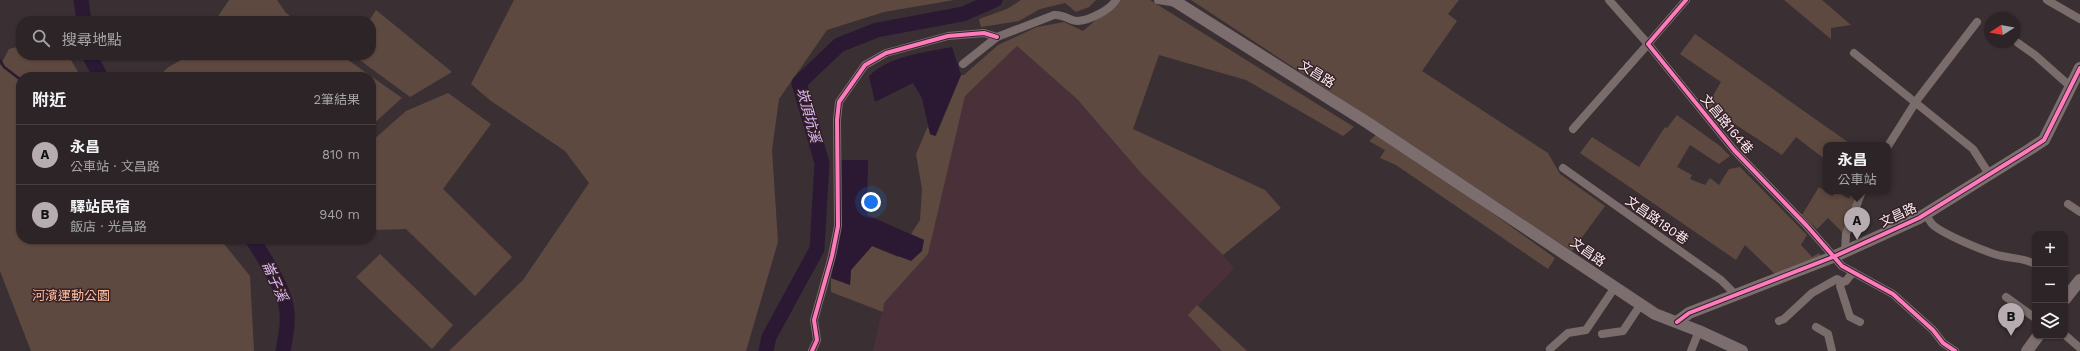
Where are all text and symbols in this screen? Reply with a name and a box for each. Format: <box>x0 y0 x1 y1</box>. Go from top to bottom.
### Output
north arrow <box>1984 12 2020 48</box>
search box <box>16 16 376 60</box>
icon: search <box>30 27 52 49</box>
text: 搜尋地點 <box>62 31 122 49</box>
street label: 文昌路 <box>1296 57 1338 91</box>
water label: 崁頂坑溪 <box>794 86 824 146</box>
text: 附近 <box>32 90 66 110</box>
street label: 文昌路164巷 <box>1698 91 1756 157</box>
text: 2筆結果 <box>313 92 360 107</box>
text: 永昌 <box>70 138 100 156</box>
popup <box>1823 142 1891 194</box>
text: A <box>41 147 49 162</box>
text: 810 m <box>322 147 360 162</box>
text: 永昌 <box>1837 151 1868 169</box>
text: 公車站 · 文昌路 <box>70 159 160 174</box>
text: 公車站 <box>1837 172 1877 187</box>
your location <box>861 192 881 212</box>
street label: 文昌路180巷 <box>1623 193 1691 247</box>
text: 驛站民宿 <box>70 198 130 216</box>
street label: 文昌路 <box>1877 200 1919 230</box>
text: B <box>41 207 49 222</box>
text: 940 m <box>319 207 360 222</box>
pin: A <box>1844 207 1870 240</box>
text: 飯店 · 光昌路 <box>70 219 147 234</box>
map controls <box>2032 231 2068 339</box>
button: + <box>2032 231 2068 267</box>
street label: 文昌路 <box>1568 235 1608 269</box>
water label: 崙子溪 <box>259 259 292 305</box>
button: − <box>2032 267 2068 303</box>
park label: 河濱運動公園 <box>32 288 110 303</box>
pin: B <box>1998 303 2024 336</box>
button: layers <box>2032 303 2068 339</box>

